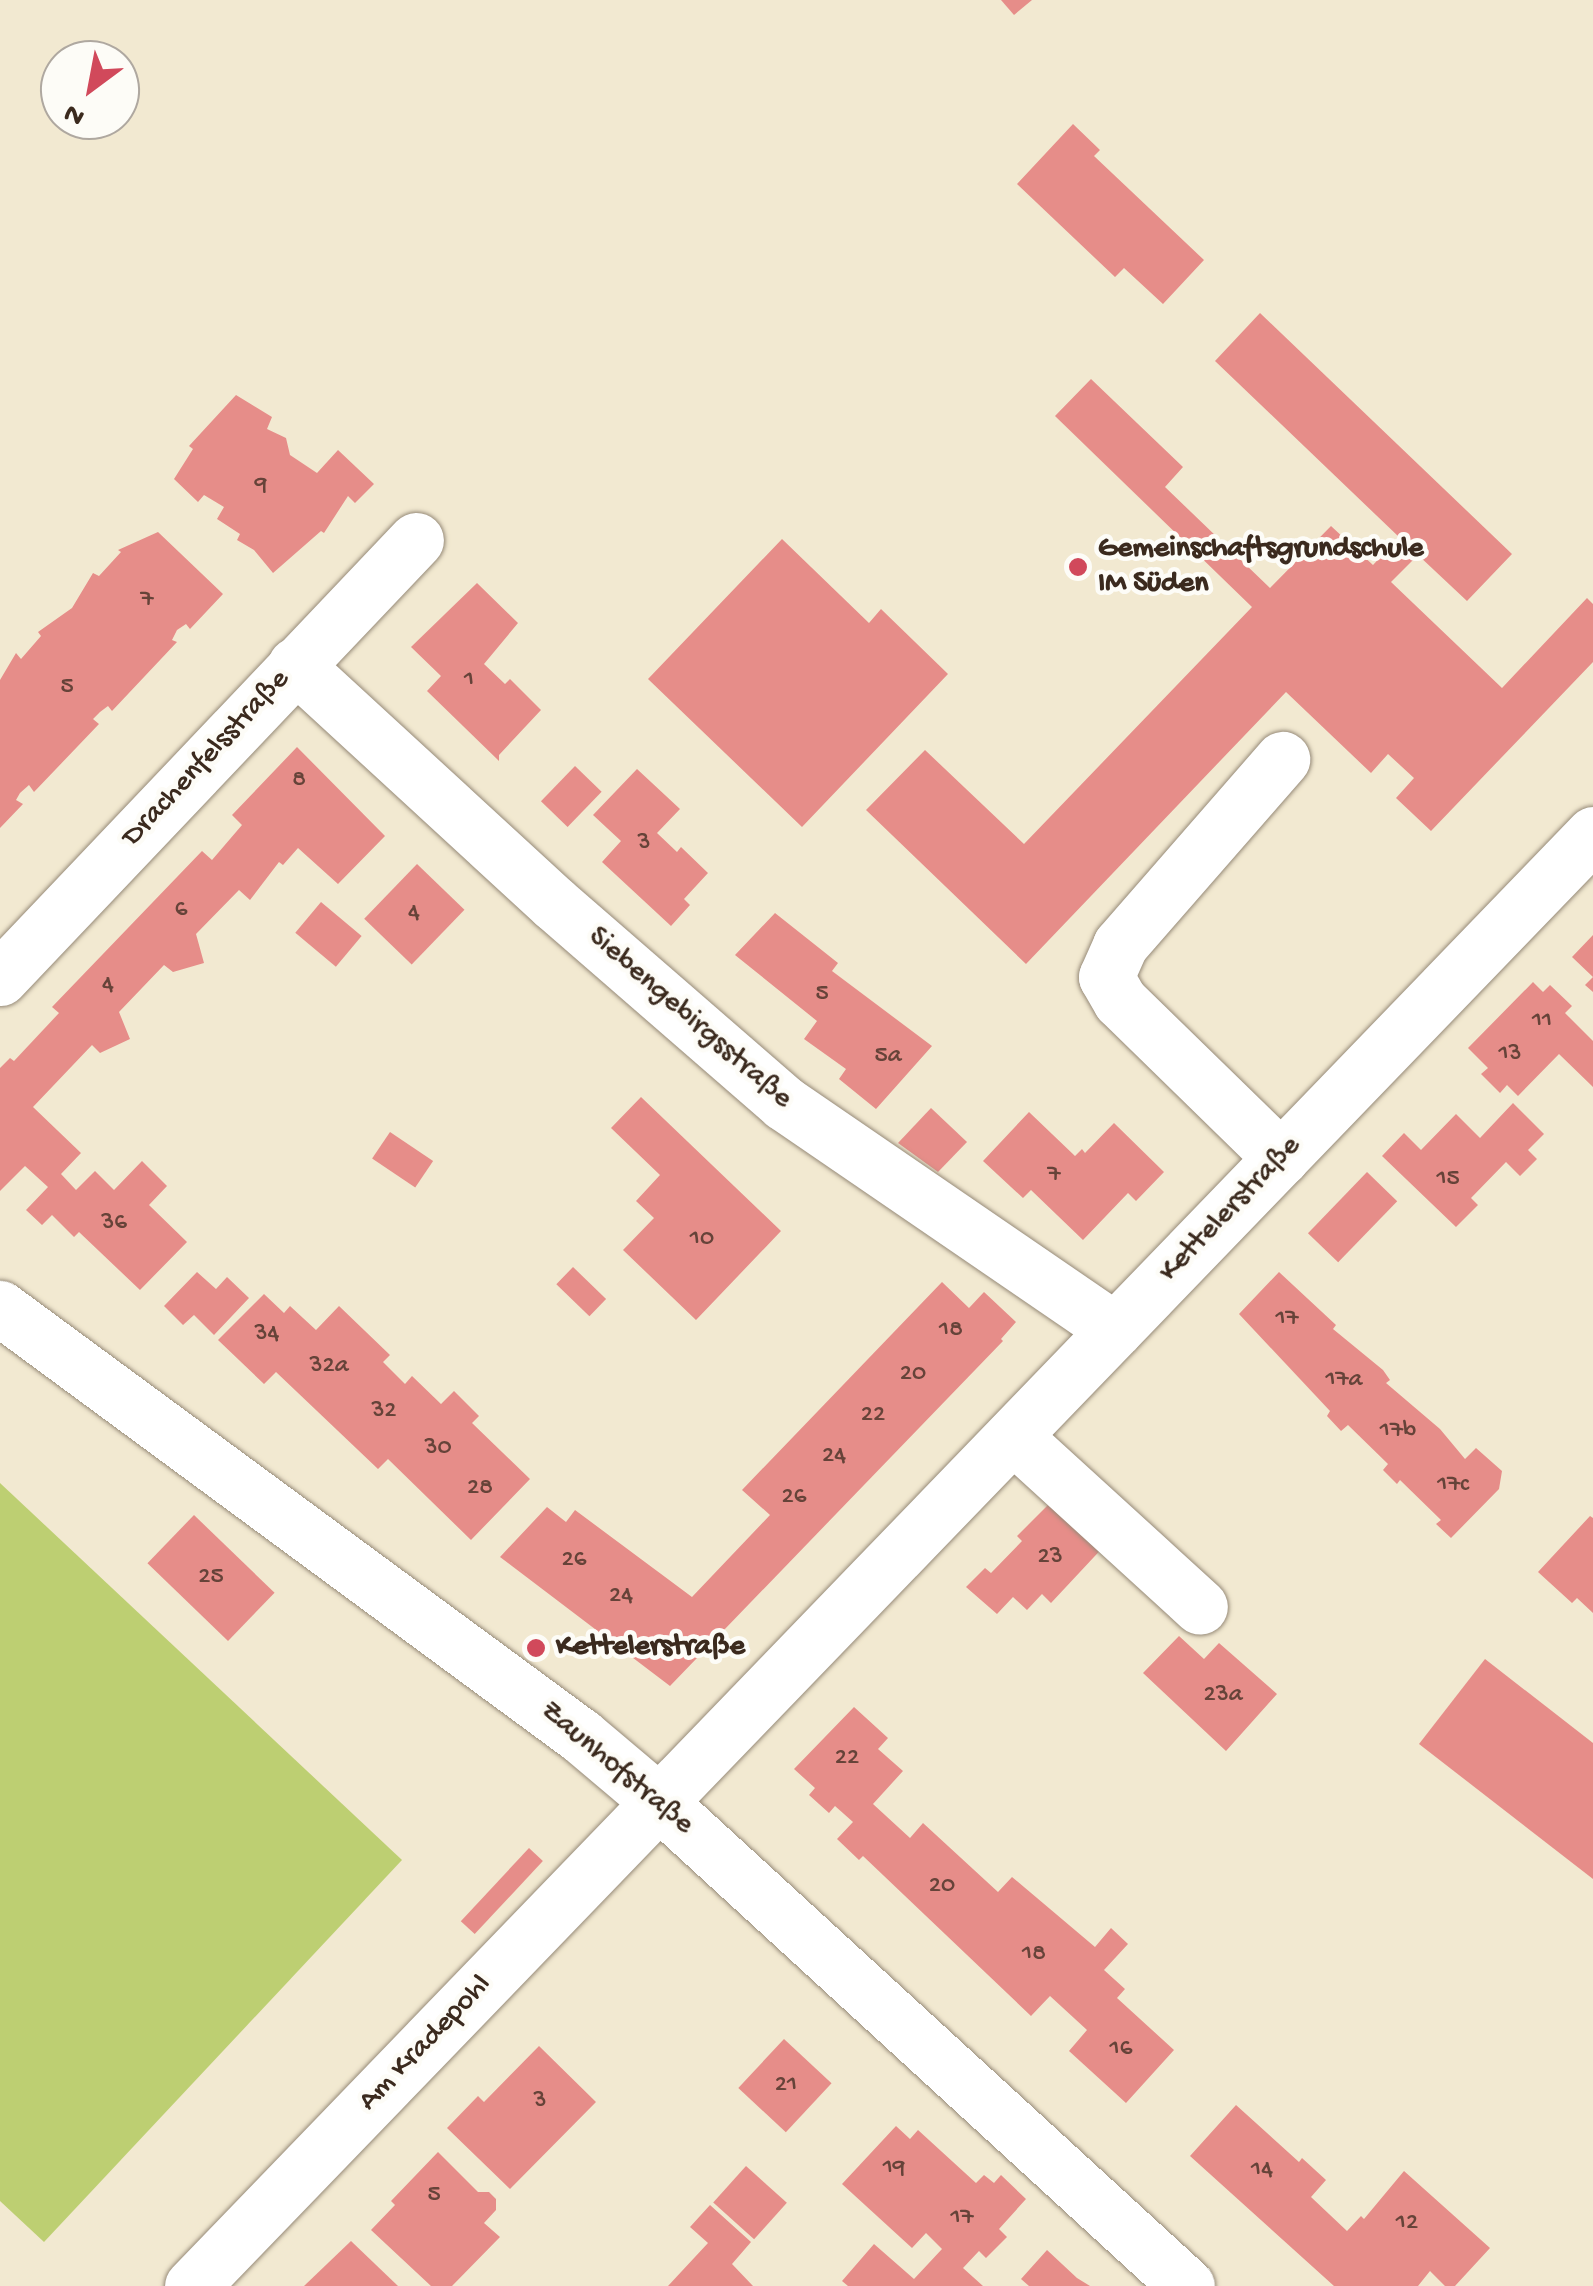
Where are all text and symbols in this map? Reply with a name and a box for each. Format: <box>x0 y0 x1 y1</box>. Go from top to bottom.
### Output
north arrow <box>40 40 140 140</box>
text: N <box>58 95 91 133</box>
house number: 9 <box>255 471 267 501</box>
place label: Gemeinschaftsgrundschule IM Süden <box>1098 532 1424 602</box>
marker: Gemeinschaftsgrundschule IM Süden <box>1067 556 1089 578</box>
house number: 7 <box>140 586 154 616</box>
street label: Drachenfelsstraße <box>116 663 298 855</box>
house number: 1 <box>464 666 474 696</box>
house number: 5 <box>60 673 74 703</box>
house number: 8 <box>292 766 306 796</box>
house number: 3 <box>638 829 650 859</box>
house number: 6 <box>175 896 187 926</box>
house number: 4 <box>408 899 420 929</box>
street label: Siebengebirgsstraße <box>579 920 799 1118</box>
house number: 4 <box>102 971 114 1001</box>
house number: 5 <box>815 980 829 1010</box>
house number: 11 <box>1532 1007 1552 1037</box>
house number: 13 <box>1498 1040 1522 1070</box>
house number: 5a <box>874 1042 902 1072</box>
street label: Kettelerstraße <box>1152 1130 1310 1290</box>
house number: 7 <box>1047 1161 1061 1191</box>
house number: 15 <box>1436 1165 1460 1195</box>
house number: 36 <box>101 1209 127 1239</box>
house number: 10 <box>690 1225 714 1255</box>
house number: 17 <box>1275 1305 1299 1335</box>
house number: 18 <box>939 1316 963 1346</box>
house number: 34 <box>255 1320 279 1350</box>
house number: 32a <box>309 1352 349 1382</box>
house number: 20 <box>900 1360 926 1390</box>
house number: 17a <box>1326 1366 1362 1396</box>
house number: 32 <box>371 1397 397 1427</box>
house number: 22 <box>861 1401 885 1431</box>
house number: 17b <box>1380 1417 1416 1447</box>
house number: 30 <box>424 1434 452 1464</box>
house number: 24 <box>822 1442 846 1472</box>
house number: 17c <box>1437 1471 1469 1501</box>
house number: 28 <box>467 1474 493 1504</box>
house number: 26 <box>782 1483 806 1513</box>
house number: 23 <box>1037 1543 1063 1573</box>
house number: 26 <box>562 1546 586 1576</box>
house number: 25 <box>198 1563 224 1593</box>
house number: 24 <box>609 1582 633 1612</box>
place label: Kettelerstraße <box>556 1630 745 1666</box>
marker: Kettelerstraße <box>525 1637 547 1659</box>
house number: 23a <box>1203 1681 1243 1711</box>
street label: Zaunhofstraße <box>532 1694 700 1844</box>
house number: 22 <box>835 1744 859 1774</box>
house number: 20 <box>929 1872 955 1902</box>
house number: 18 <box>1022 1940 1046 1970</box>
street label: Am Kradepohl <box>352 1968 500 2120</box>
house number: 16 <box>1110 2035 1132 2065</box>
house number: 21 <box>775 2071 797 2101</box>
house number: 3 <box>534 2087 546 2117</box>
house number: 19 <box>883 2154 905 2184</box>
house number: 14 <box>1251 2156 1273 2186</box>
house number: 5 <box>427 2181 441 2211</box>
house number: 17 <box>950 2204 974 2234</box>
house number: 12 <box>1396 2209 1418 2239</box>

